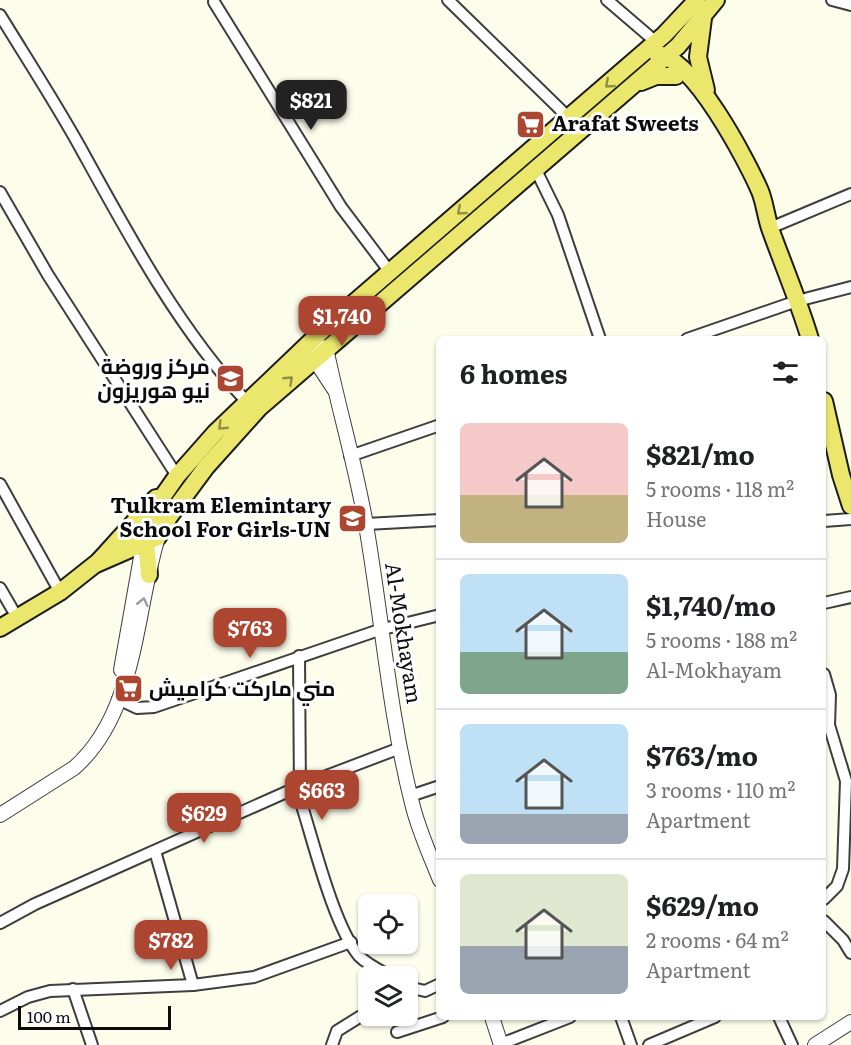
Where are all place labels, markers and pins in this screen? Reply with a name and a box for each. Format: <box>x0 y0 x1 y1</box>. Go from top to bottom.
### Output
pin: $821 <box>275 80 347 131</box>
place label: Arafat Sweets <box>552 106 699 137</box>
supermarket icon: Arafat Sweets <box>515 108 547 140</box>
pin: $1,740 <box>293 296 391 347</box>
place label: مركز وروضة نيو هوريزون <box>97 349 210 404</box>
school or university icon: مركز وروضة نيو هوريزون <box>215 363 247 395</box>
place label: Tulkram Elemintary School For Girls-UN <box>110 488 331 543</box>
school or university icon: Tulkram Elemintary School For Girls-UN <box>336 502 368 534</box>
pin: $763 <box>214 608 286 659</box>
place label: مني ماركت كراميش <box>149 671 335 706</box>
supermarket icon: مني ماركت كراميش <box>112 673 144 705</box>
pin: $663 <box>286 770 358 821</box>
pin: $629 <box>168 793 240 844</box>
pin: $782 <box>135 920 207 971</box>

